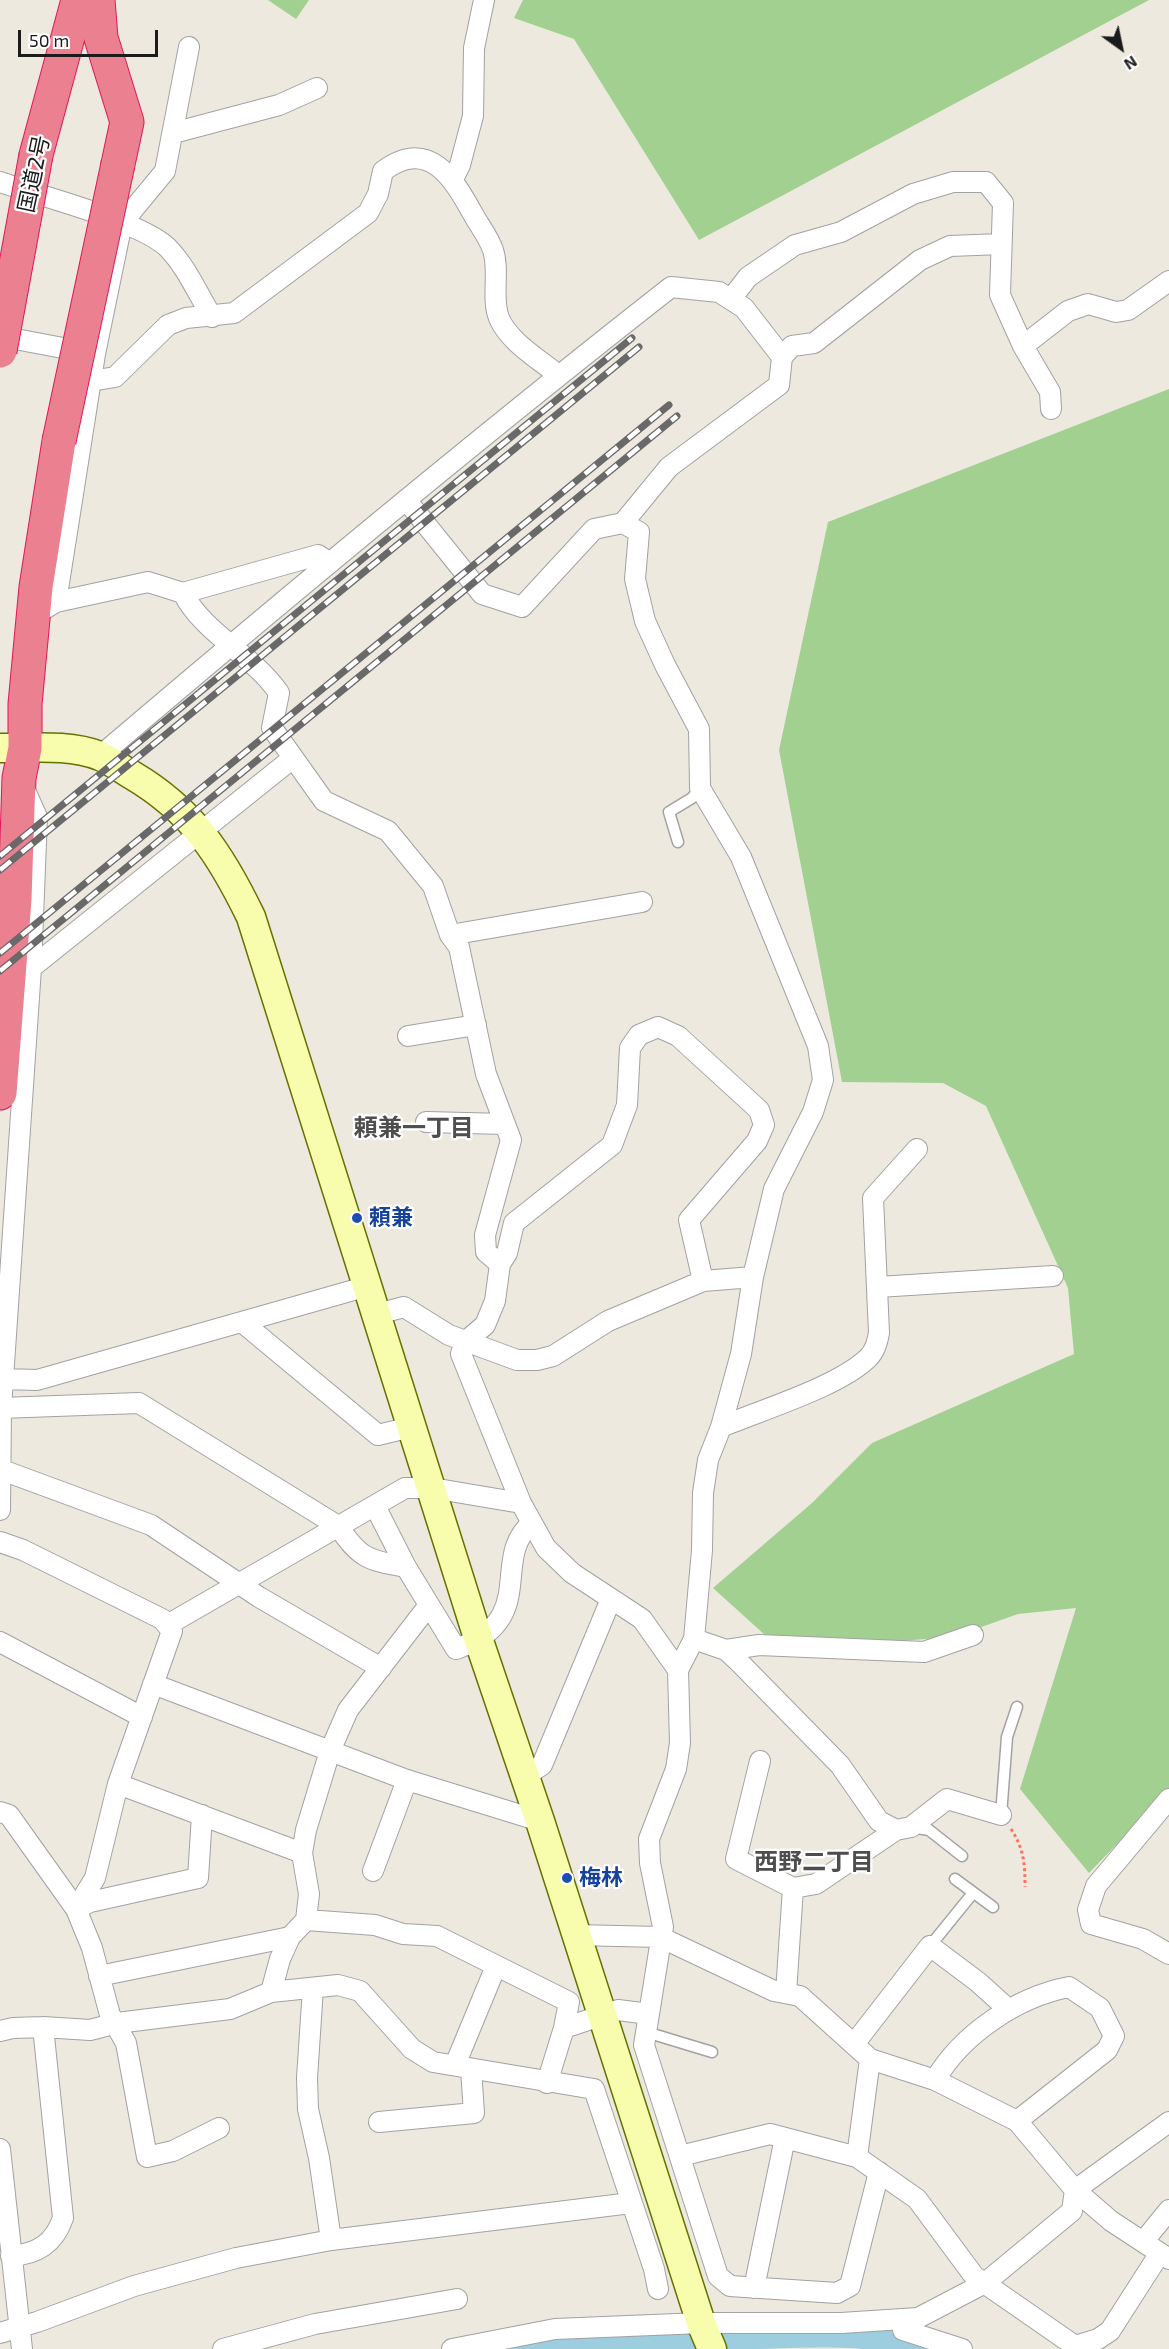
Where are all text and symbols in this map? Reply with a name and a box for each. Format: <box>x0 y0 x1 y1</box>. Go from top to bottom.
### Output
scale bar <box>21 18 160 56</box>
north arrow <box>1091 18 1151 78</box>
text: 50 m <box>29 29 69 51</box>
text: N <box>1121 52 1141 75</box>
street label: 国道2号 <box>13 133 55 215</box>
district label: 頼兼一丁目 <box>354 1114 474 1142</box>
place label: 頼兼 <box>369 1205 413 1231</box>
marker: 頼兼 <box>350 1211 364 1225</box>
district label: 西野二丁目 <box>754 1848 874 1876</box>
place label: 梅林 <box>579 1865 623 1891</box>
marker: 梅林 <box>560 1871 574 1885</box>

